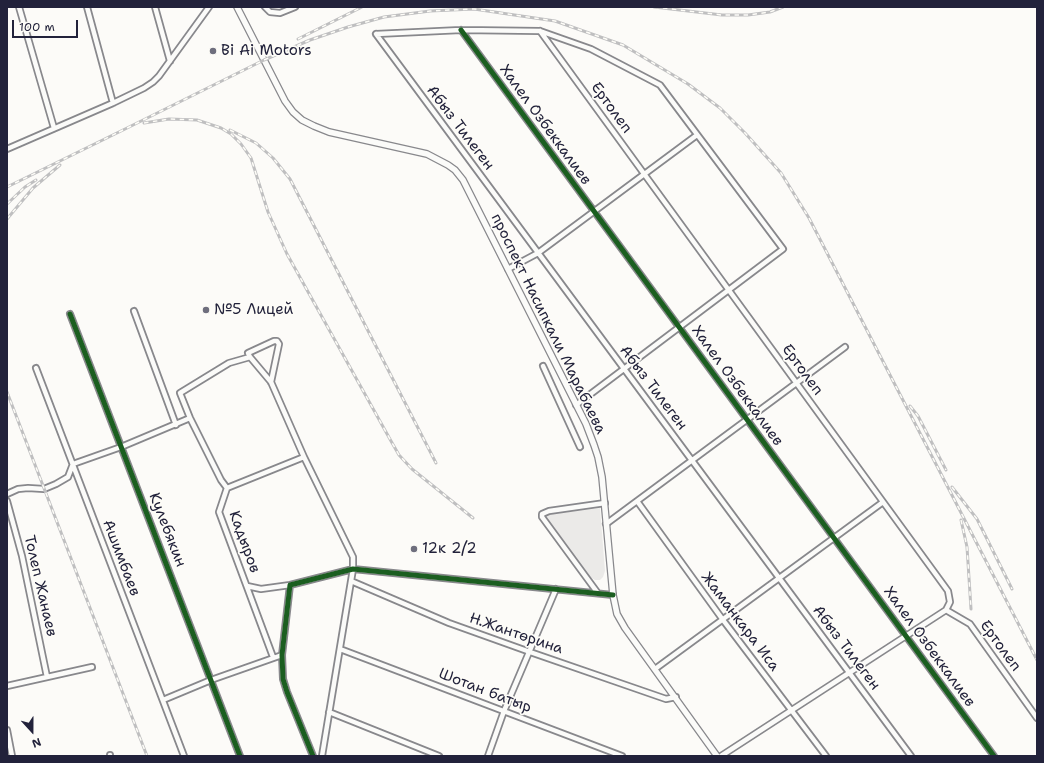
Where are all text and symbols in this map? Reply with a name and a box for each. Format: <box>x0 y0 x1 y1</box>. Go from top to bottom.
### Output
scale bar <box>14 12 80 38</box>
text: 100 m <box>19 19 55 35</box>
place label: Bi Ai Motors <box>221 42 312 60</box>
marker: Bi Ai Motors <box>208 46 218 56</box>
street label: Халел Озбеккалиев <box>495 61 595 189</box>
street label: Ертолеп <box>587 79 635 137</box>
street label: Абыз Тилеген <box>422 82 498 174</box>
street label: проспект Насипкали Марабаева <box>487 211 609 437</box>
place label: №5 Лицей <box>214 301 293 319</box>
marker: №5 Лицей <box>201 305 211 315</box>
street label: Халел Озбеккалиев <box>687 322 787 450</box>
street label: Ертолеп <box>778 341 826 399</box>
street label: Абыз Тилеген <box>615 342 691 434</box>
street label: Кулебякин <box>145 490 189 570</box>
street label: Кадыров <box>224 509 264 575</box>
street label: Ашимбаев <box>98 517 144 599</box>
street label: Толеп Жанаев <box>20 534 60 638</box>
place label: 12к 2/2 <box>422 540 477 558</box>
marker: 12к 2/2 <box>409 544 419 554</box>
street label: Жаманкара Иса <box>697 569 783 675</box>
street label: Халел Озбеккалиев <box>879 583 979 711</box>
street label: Абыз Тилеген <box>808 602 884 694</box>
street label: Н.Жантөрина <box>467 610 565 658</box>
street label: Ертолеп <box>976 617 1024 675</box>
street label: Шотан батыр <box>436 665 534 717</box>
north arrow <box>12 711 52 751</box>
text: N <box>30 734 43 751</box>

